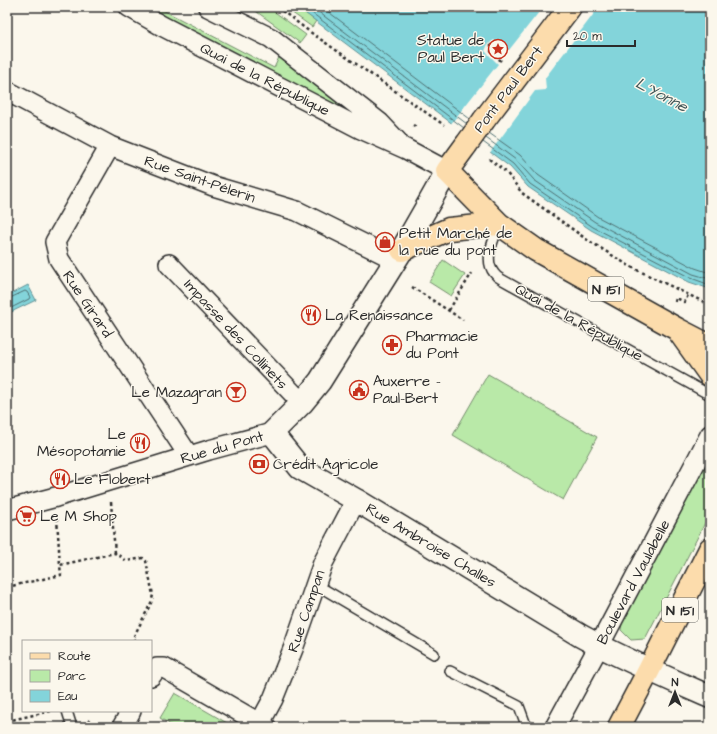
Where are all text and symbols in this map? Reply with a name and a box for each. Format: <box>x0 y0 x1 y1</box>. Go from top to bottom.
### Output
scale bar <box>567 22 635 48</box>
text: 20 m <box>573 28 602 45</box>
place label: Statue de Paul Bert <box>417 30 484 68</box>
street label: Quai de la République <box>196 38 333 121</box>
place icon: Statue de Paul Bert <box>487 38 509 60</box>
street label: Pont Paul Bert <box>469 42 548 137</box>
water label: L'Yonne <box>632 72 693 118</box>
street label: Rue Saint-Pélerin <box>141 151 259 209</box>
place label: Petit Marché de la rue du pont <box>399 223 512 261</box>
shop icon: Petit Marché de la rue du pont <box>374 231 396 253</box>
street label: Rue Girard <box>57 267 118 342</box>
street label: Impasse des Collinets <box>179 275 293 394</box>
road number: N 151 <box>588 277 624 301</box>
street label: Quai de la République <box>511 279 647 366</box>
restaurant icon: La Renaissance <box>300 304 322 326</box>
place label: La Renaissance <box>325 305 433 326</box>
place label: Pharmacie du Pont <box>406 326 478 364</box>
pharmacy icon: Pharmacie du Pont <box>381 334 403 356</box>
place label: Auxerre - Paul-Bert <box>373 371 441 409</box>
public building icon: Auxerre - Paul-Bert <box>348 379 370 401</box>
bar icon: Le Mazagran <box>225 381 247 403</box>
place label: Le Mazagran <box>131 382 222 404</box>
place label: Le Mésopotamie <box>37 424 126 462</box>
street label: Rue du Pont <box>178 426 266 469</box>
restaurant icon: Le Mésopotamie <box>129 432 151 454</box>
bank icon: Crédit Agricole <box>248 453 270 475</box>
place label: Crédit Agricole <box>273 454 378 476</box>
restaurant icon: Le Flobert <box>49 468 71 490</box>
place label: Le Flobert <box>74 469 151 490</box>
street label: Rue Ambroise Challes <box>362 498 500 593</box>
supermarket icon: Le M Shop <box>15 505 37 527</box>
place label: Le M Shop <box>40 506 117 527</box>
street label: Boulevard Vaulabelle <box>592 516 675 648</box>
street label: Rue Campan <box>283 567 331 655</box>
road number: N 151 <box>662 598 698 622</box>
legend <box>22 640 152 712</box>
text: Route <box>58 648 91 665</box>
text: Parc <box>58 668 86 685</box>
north arrow <box>655 672 695 712</box>
text: N <box>672 675 679 690</box>
text: Eau <box>58 688 77 705</box>

